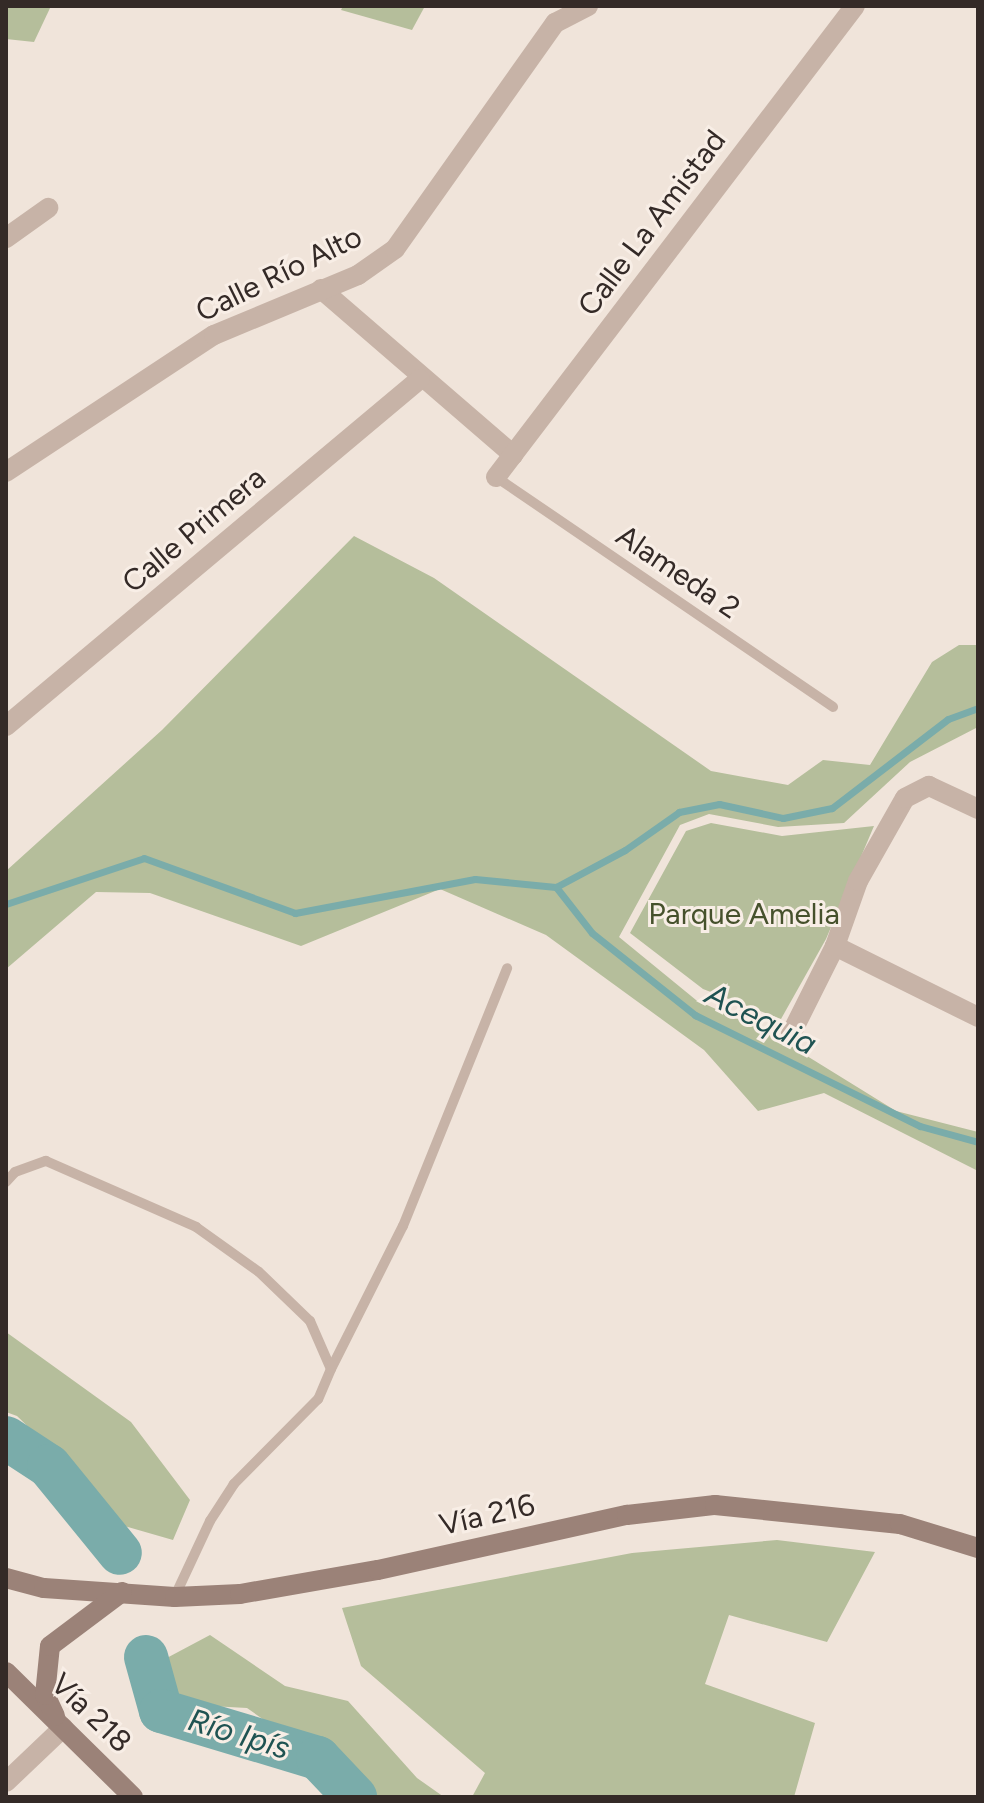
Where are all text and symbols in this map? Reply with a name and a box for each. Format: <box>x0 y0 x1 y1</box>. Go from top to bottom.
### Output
street label: Calle La Amistad <box>570 123 734 323</box>
street label: Calle Río Alto <box>190 218 368 330</box>
street label: Calle Primera <box>115 460 273 600</box>
street label: Alameda 2 <box>609 518 747 626</box>
park label: Parque Amelia <box>648 896 840 932</box>
water label: Acequia <box>699 975 823 1063</box>
street label: Vía 216 <box>436 1487 538 1543</box>
street label: Vía 218 <box>43 1666 139 1760</box>
water label: Río Ipís <box>184 1700 294 1768</box>

